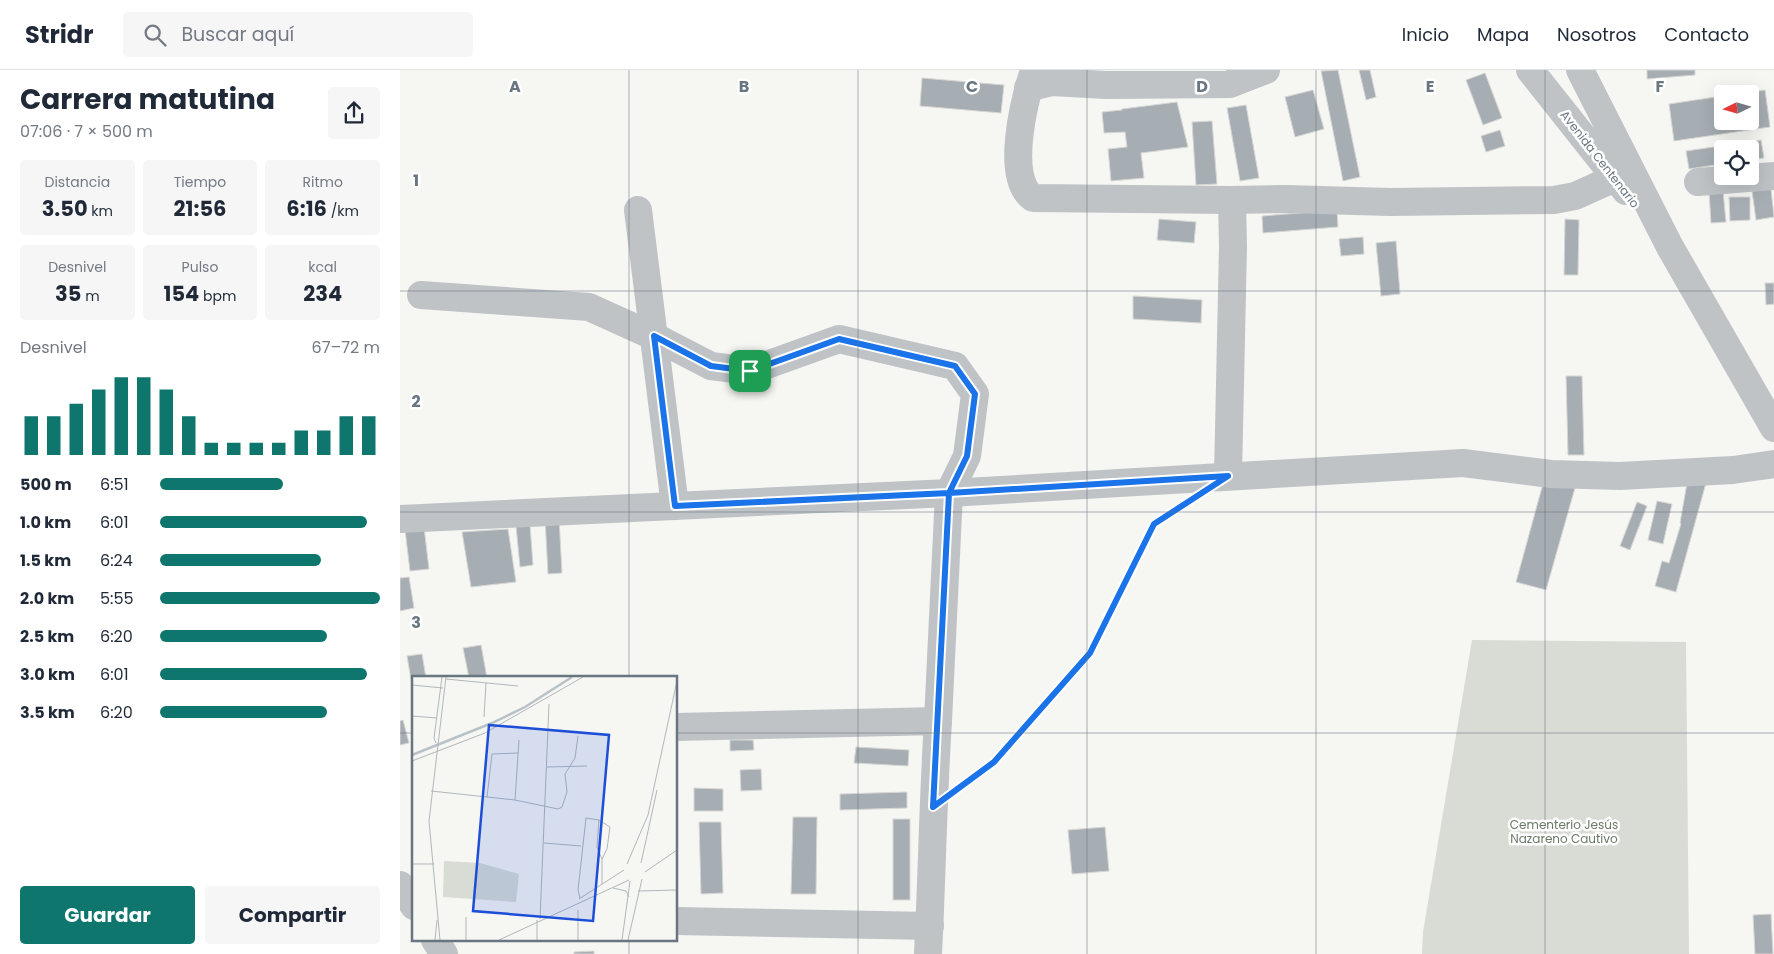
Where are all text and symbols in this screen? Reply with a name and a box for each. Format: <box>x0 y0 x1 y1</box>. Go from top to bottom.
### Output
search box <box>123 12 473 57</box>
text: Stridr <box>25 18 93 51</box>
icon: search <box>141 21 169 49</box>
text: Buscar aquí <box>181 21 294 48</box>
text: Inicio <box>1402 22 1449 47</box>
text: Mapa <box>1477 22 1529 47</box>
text: Nosotros <box>1557 22 1636 47</box>
text: Contacto <box>1664 22 1749 47</box>
text: A <box>509 75 521 98</box>
text: B <box>739 75 749 98</box>
text: C <box>966 75 978 98</box>
text: D <box>1196 75 1208 98</box>
text: E <box>1426 75 1434 98</box>
text: F <box>1656 75 1665 98</box>
text: Carrera matutina <box>20 80 275 119</box>
north arrow <box>1714 85 1759 130</box>
map controls <box>1714 85 1759 185</box>
button: share <box>328 87 380 139</box>
street label: Avenida Centenario <box>1557 107 1644 212</box>
text: 07:06 · 7 × 500 m <box>20 120 153 143</box>
button: locate <box>1714 140 1759 185</box>
text: 1 <box>413 169 419 192</box>
text: Distancia <box>45 172 110 192</box>
text: Tiempo <box>174 172 226 192</box>
text: Ritmo <box>302 172 343 192</box>
text: 3.50 <box>42 194 88 223</box>
text: 21:56 <box>174 194 226 223</box>
text: 6:16 <box>286 194 327 223</box>
text: km <box>88 201 113 221</box>
text: /km <box>327 201 359 221</box>
text: Desnivel <box>48 257 106 277</box>
text: Pulso <box>182 257 218 277</box>
text: kcal <box>308 257 337 277</box>
text: 35 <box>55 279 81 308</box>
text: 154 <box>164 279 199 308</box>
text: 234 <box>303 279 342 308</box>
text: m <box>81 286 100 306</box>
text: bpm <box>199 286 236 306</box>
text: Desnivel <box>20 336 87 359</box>
text: 67–72 m <box>312 336 380 359</box>
pin <box>729 350 771 392</box>
icon: arrive <box>736 357 764 385</box>
text: 2 <box>411 390 421 413</box>
text: 500 m <box>20 473 72 496</box>
text: 6:51 <box>100 473 129 496</box>
text: 1.0 km <box>20 511 71 534</box>
text: 6:01 <box>100 511 129 534</box>
text: 1.5 km <box>20 549 71 572</box>
text: 6:24 <box>100 549 133 572</box>
text: 2.0 km <box>20 587 74 610</box>
text: 5:55 <box>100 587 134 610</box>
text: 3 <box>411 611 421 634</box>
text: 2.5 km <box>20 625 74 648</box>
text: 6:20 <box>100 625 133 648</box>
text: 3.0 km <box>20 663 75 686</box>
text: 6:01 <box>100 663 129 686</box>
inset map <box>412 676 678 942</box>
text: 3.5 km <box>20 701 75 724</box>
text: 6:20 <box>100 701 133 724</box>
park label: Cementerio Jesús Nazareno Cautivo <box>1510 816 1618 847</box>
button: Guardar <box>20 886 195 944</box>
button: Compartir <box>205 886 380 944</box>

